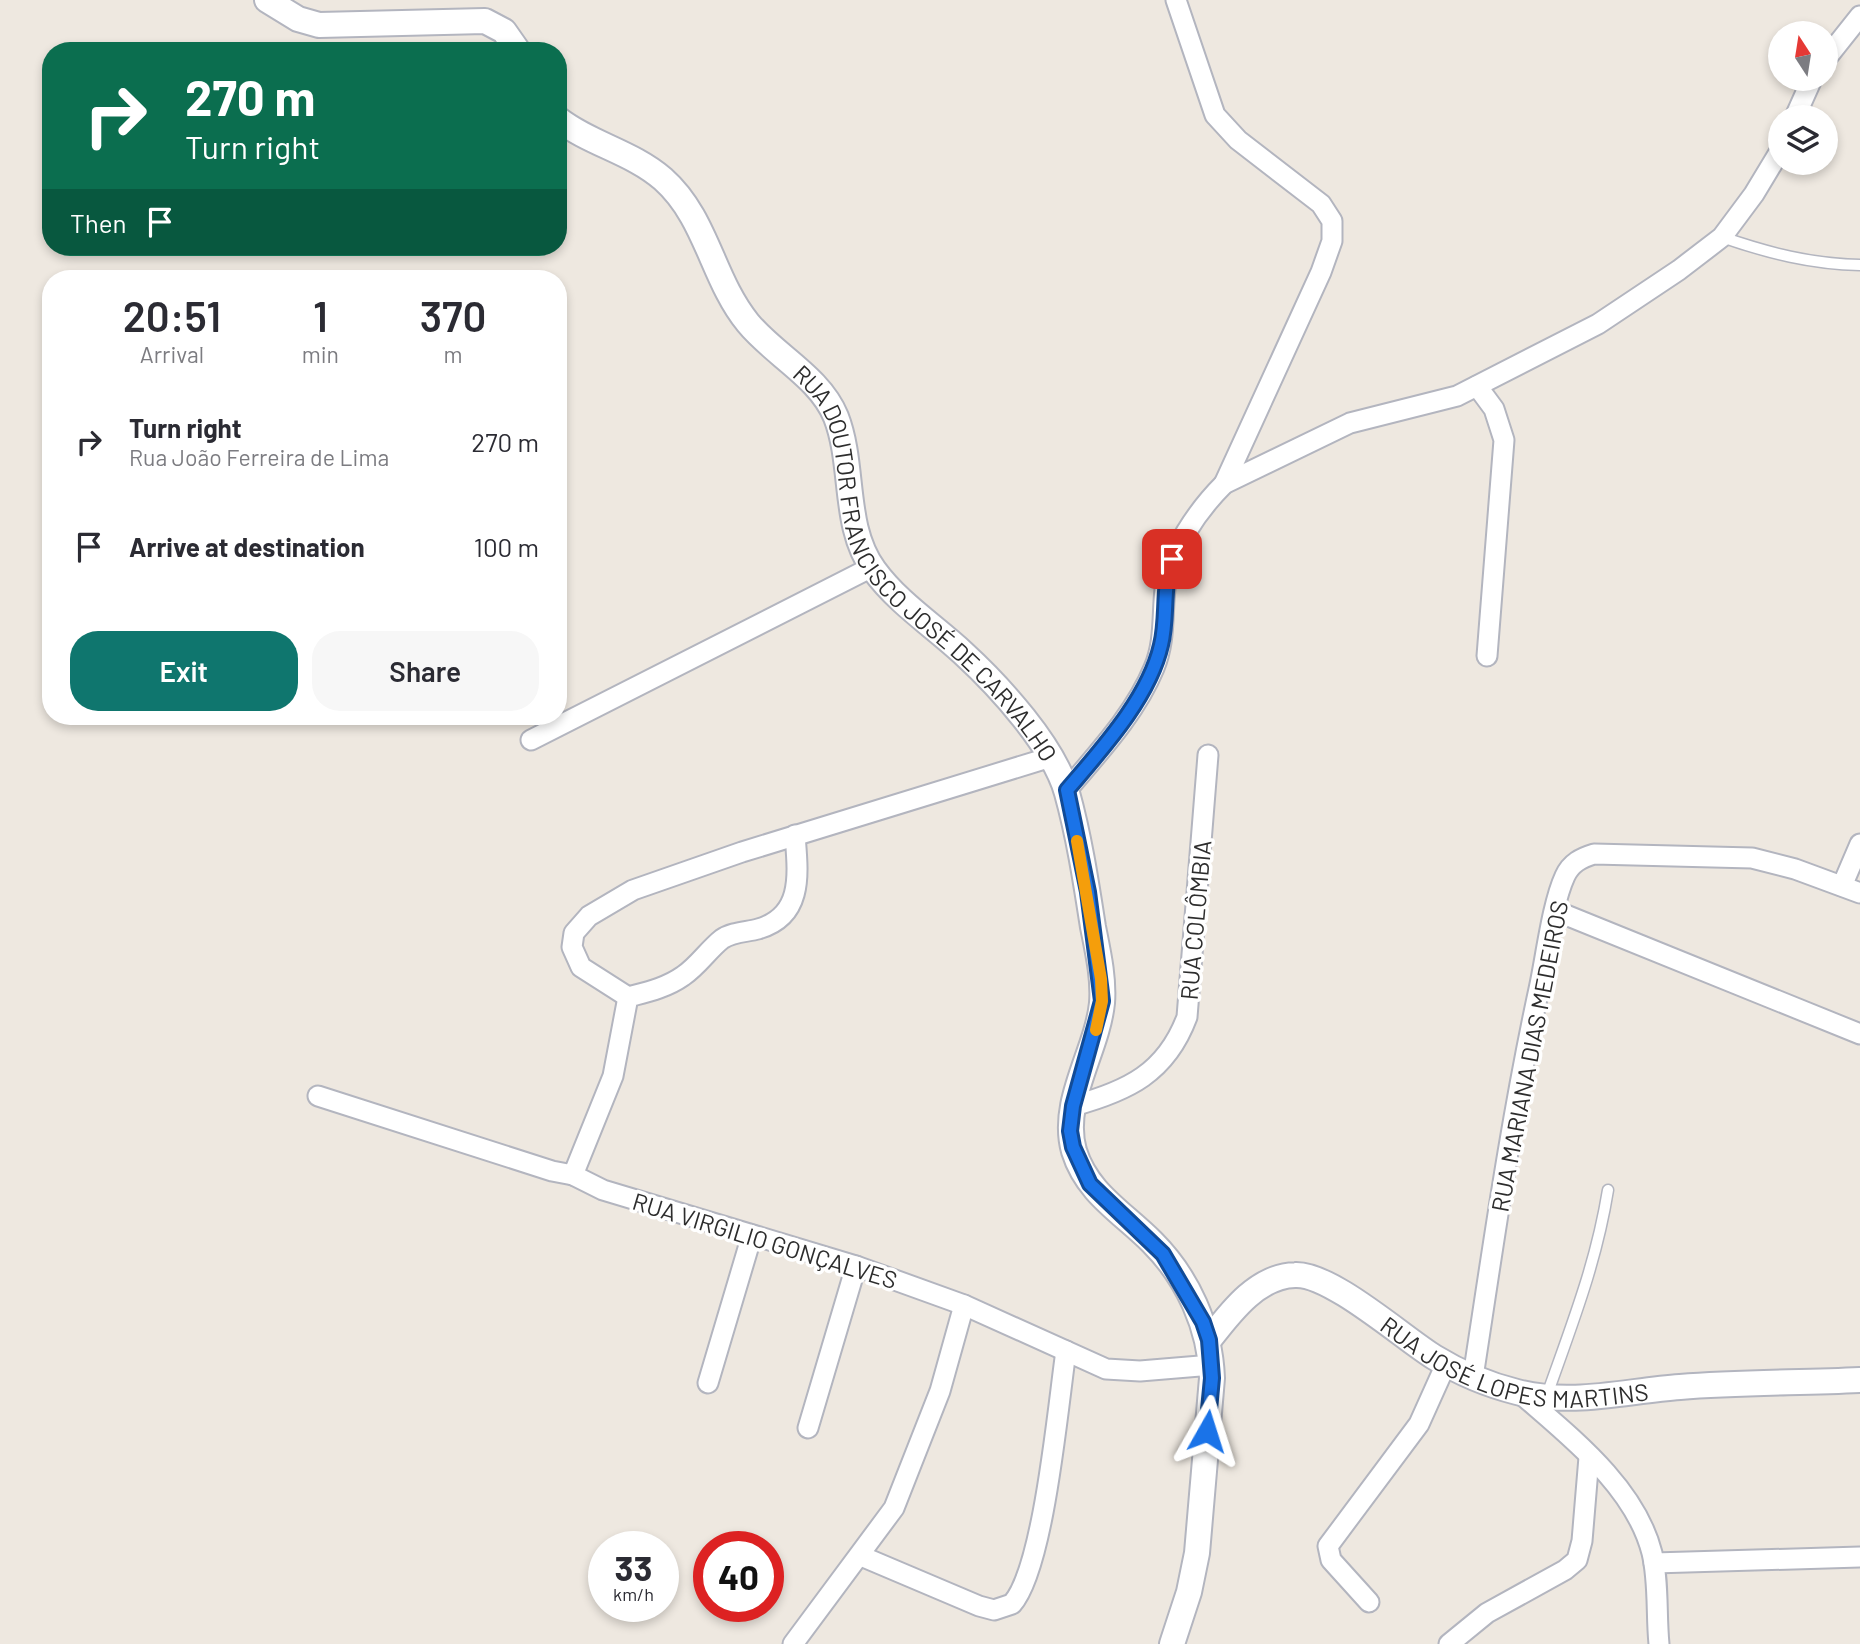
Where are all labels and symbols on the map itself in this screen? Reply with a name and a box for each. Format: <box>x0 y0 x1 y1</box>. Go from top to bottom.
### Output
north arrow <box>1768 21 1838 91</box>
street label: RUA DOUTOR FRANCISCO JOSÉ DE CARVALHO <box>788 358 1064 766</box>
pin <box>1142 529 1202 589</box>
street label: RUA COLÔMBIA <box>1174 839 1216 1001</box>
street label: RUA MARIANA DIAS MEDEIROS <box>1485 898 1573 1214</box>
street label: RUA VIRGILIO GONÇALVES <box>629 1186 901 1294</box>
street label: RUA JOSÉ LOPES MARTINS <box>1376 1309 1650 1412</box>
position arrow <box>1170 1394 1244 1468</box>
speed limit sign: 40 <box>693 1531 784 1622</box>

